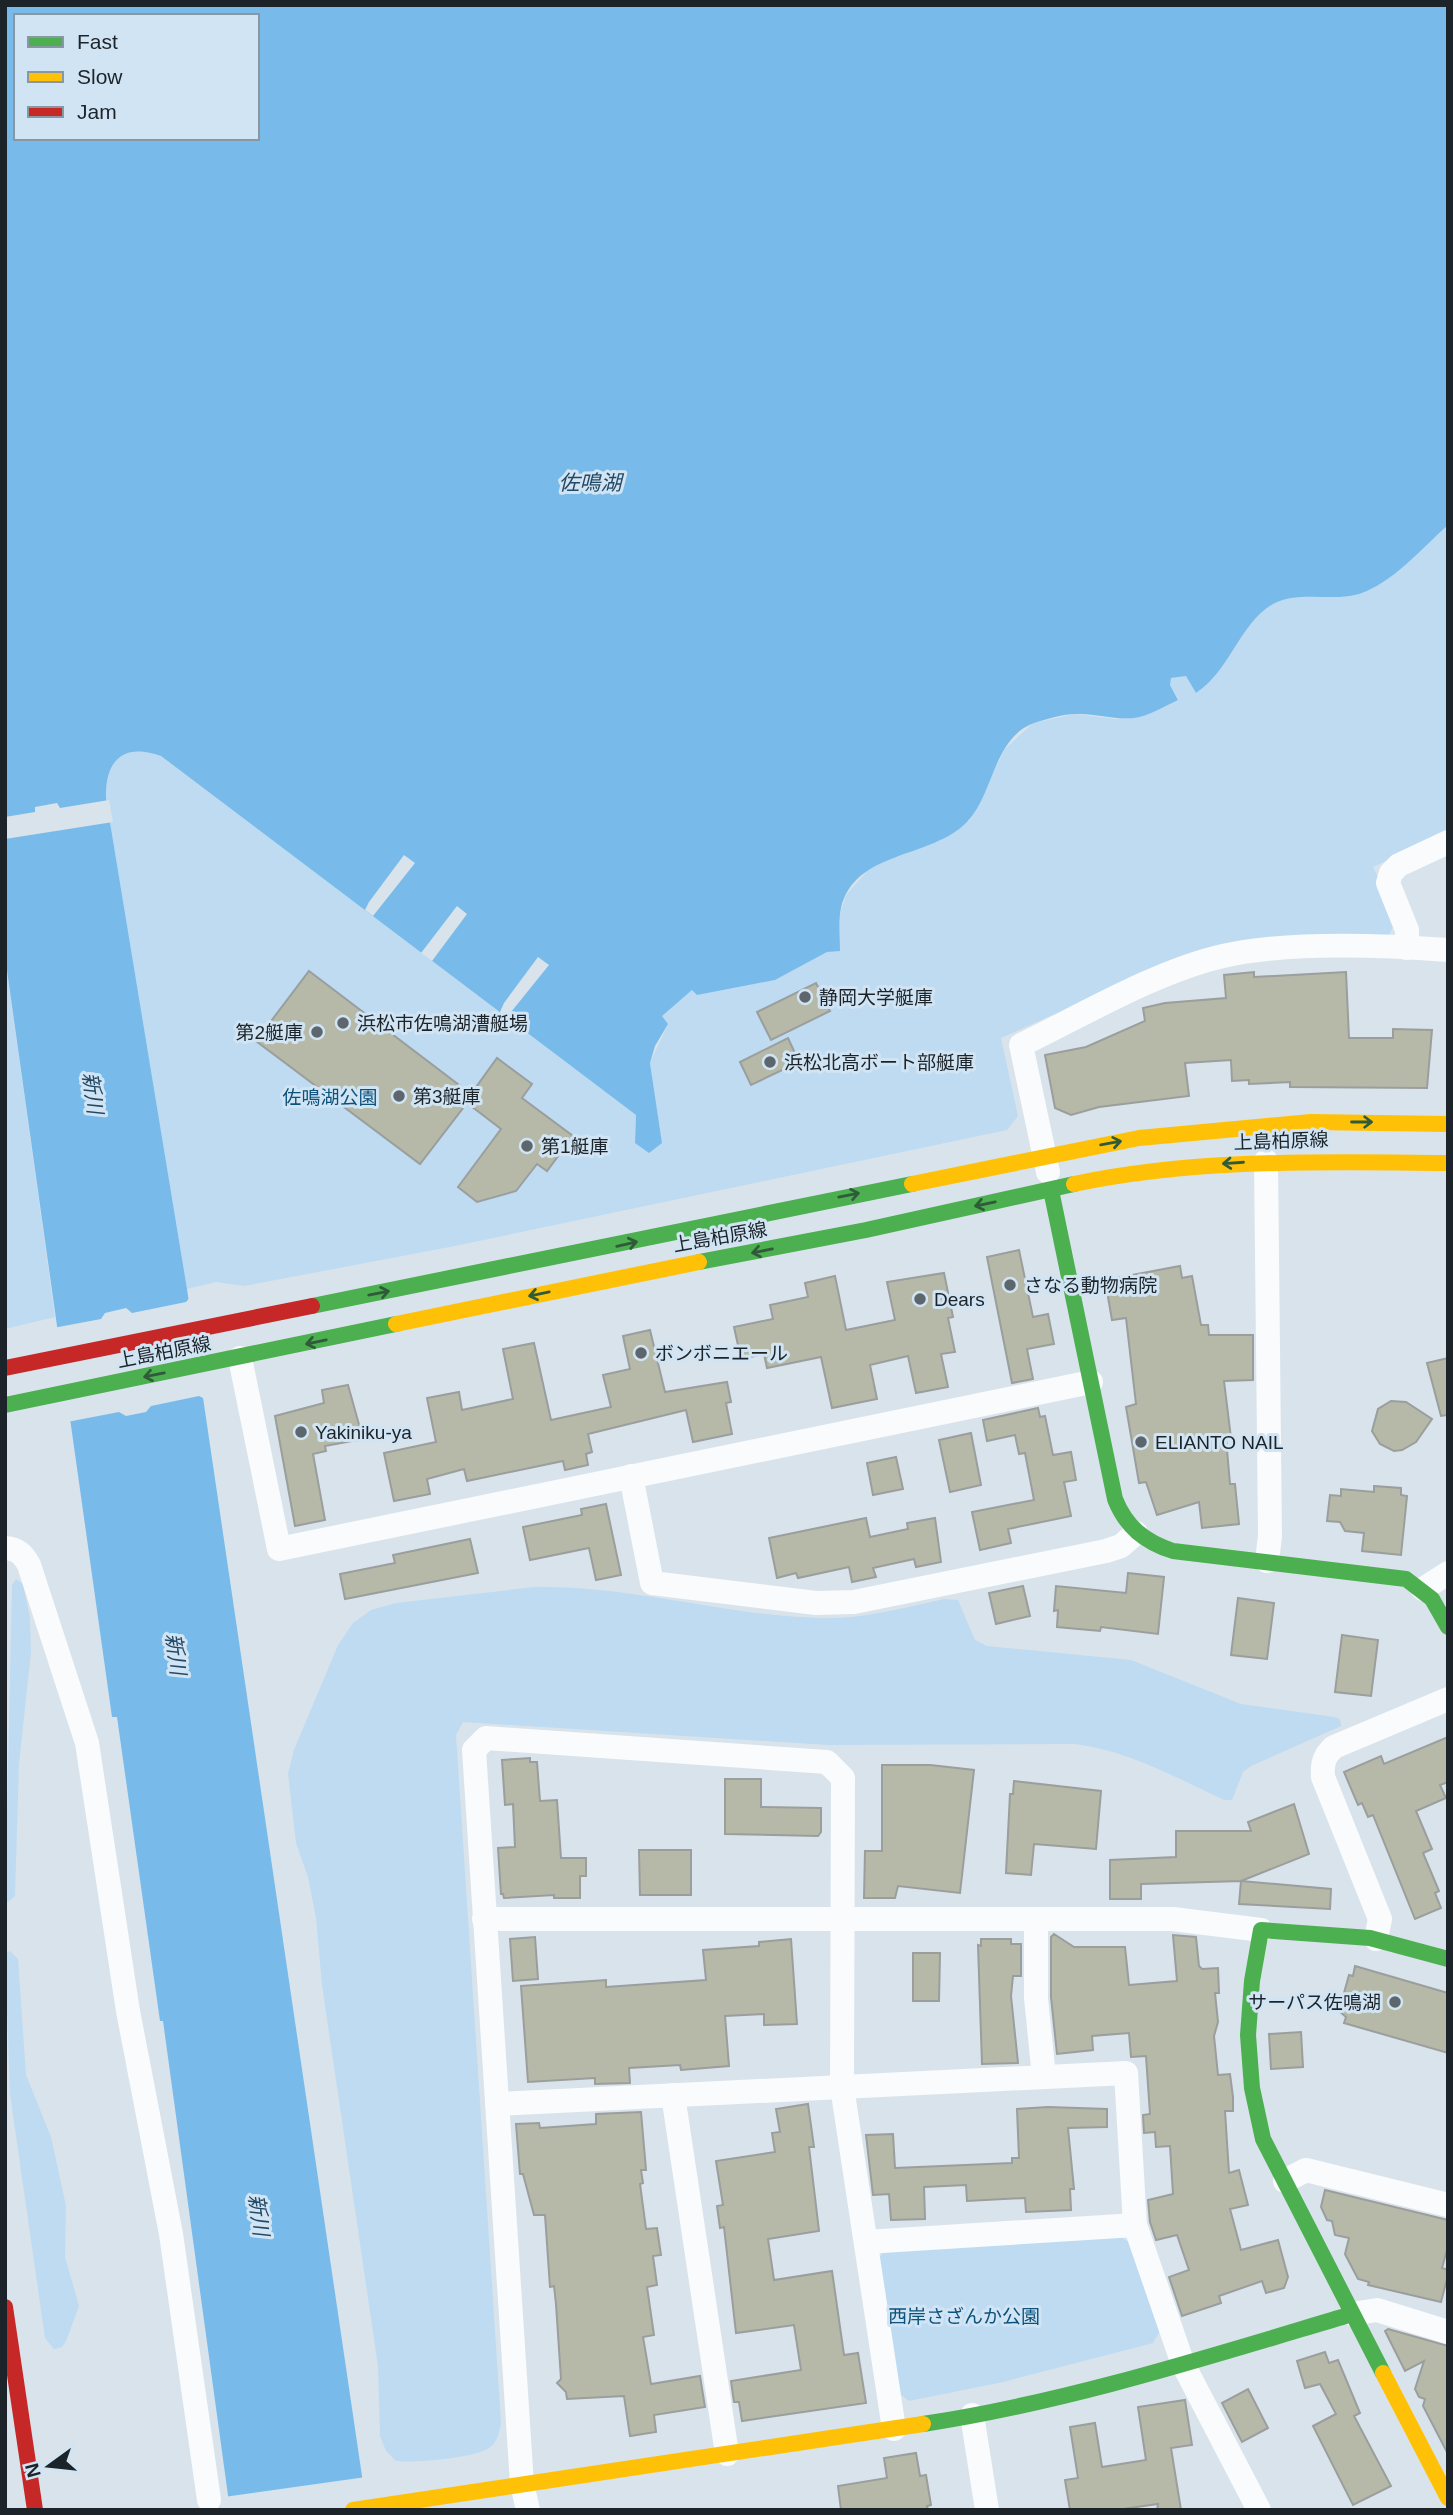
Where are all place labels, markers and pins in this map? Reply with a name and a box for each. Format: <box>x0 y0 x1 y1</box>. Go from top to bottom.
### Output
place label: 静岡大学艇庫 <box>819 987 933 1008</box>
marker: 静岡大学艇庫 <box>797 989 813 1005</box>
place label: 浜松市佐鳴湖漕艇場 <box>357 1013 528 1034</box>
marker: 浜松市佐鳴湖漕艇場 <box>335 1015 351 1031</box>
place label: 第2艇庫 <box>235 1022 303 1043</box>
marker: 第2艇庫 <box>309 1024 325 1040</box>
place label: 浜松北高ボート部艇庫 <box>784 1052 974 1073</box>
marker: 浜松北高ボート部艇庫 <box>762 1054 778 1070</box>
place label: 第3艇庫 <box>413 1086 481 1107</box>
marker: 第3艇庫 <box>391 1088 407 1104</box>
place label: 第1艇庫 <box>541 1136 609 1157</box>
marker: 第1艇庫 <box>519 1138 535 1154</box>
place label: さなる動物病院 <box>1024 1275 1157 1296</box>
marker: さなる動物病院 <box>1002 1277 1018 1293</box>
place label: Dears <box>934 1289 985 1310</box>
marker: Dears <box>912 1291 928 1307</box>
place label: ボンボニエール <box>655 1343 788 1364</box>
marker: ボンボニエール <box>633 1345 649 1361</box>
place label: Yakiniku-ya <box>315 1422 412 1443</box>
marker: Yakiniku-ya <box>293 1424 309 1440</box>
place label: ELIANTO NAIL <box>1155 1432 1283 1453</box>
marker: ELIANTO NAIL <box>1133 1434 1149 1450</box>
place label: サーパス佐鳴湖 <box>1248 1992 1381 2013</box>
marker: サーパス佐鳴湖 <box>1387 1994 1403 2010</box>

